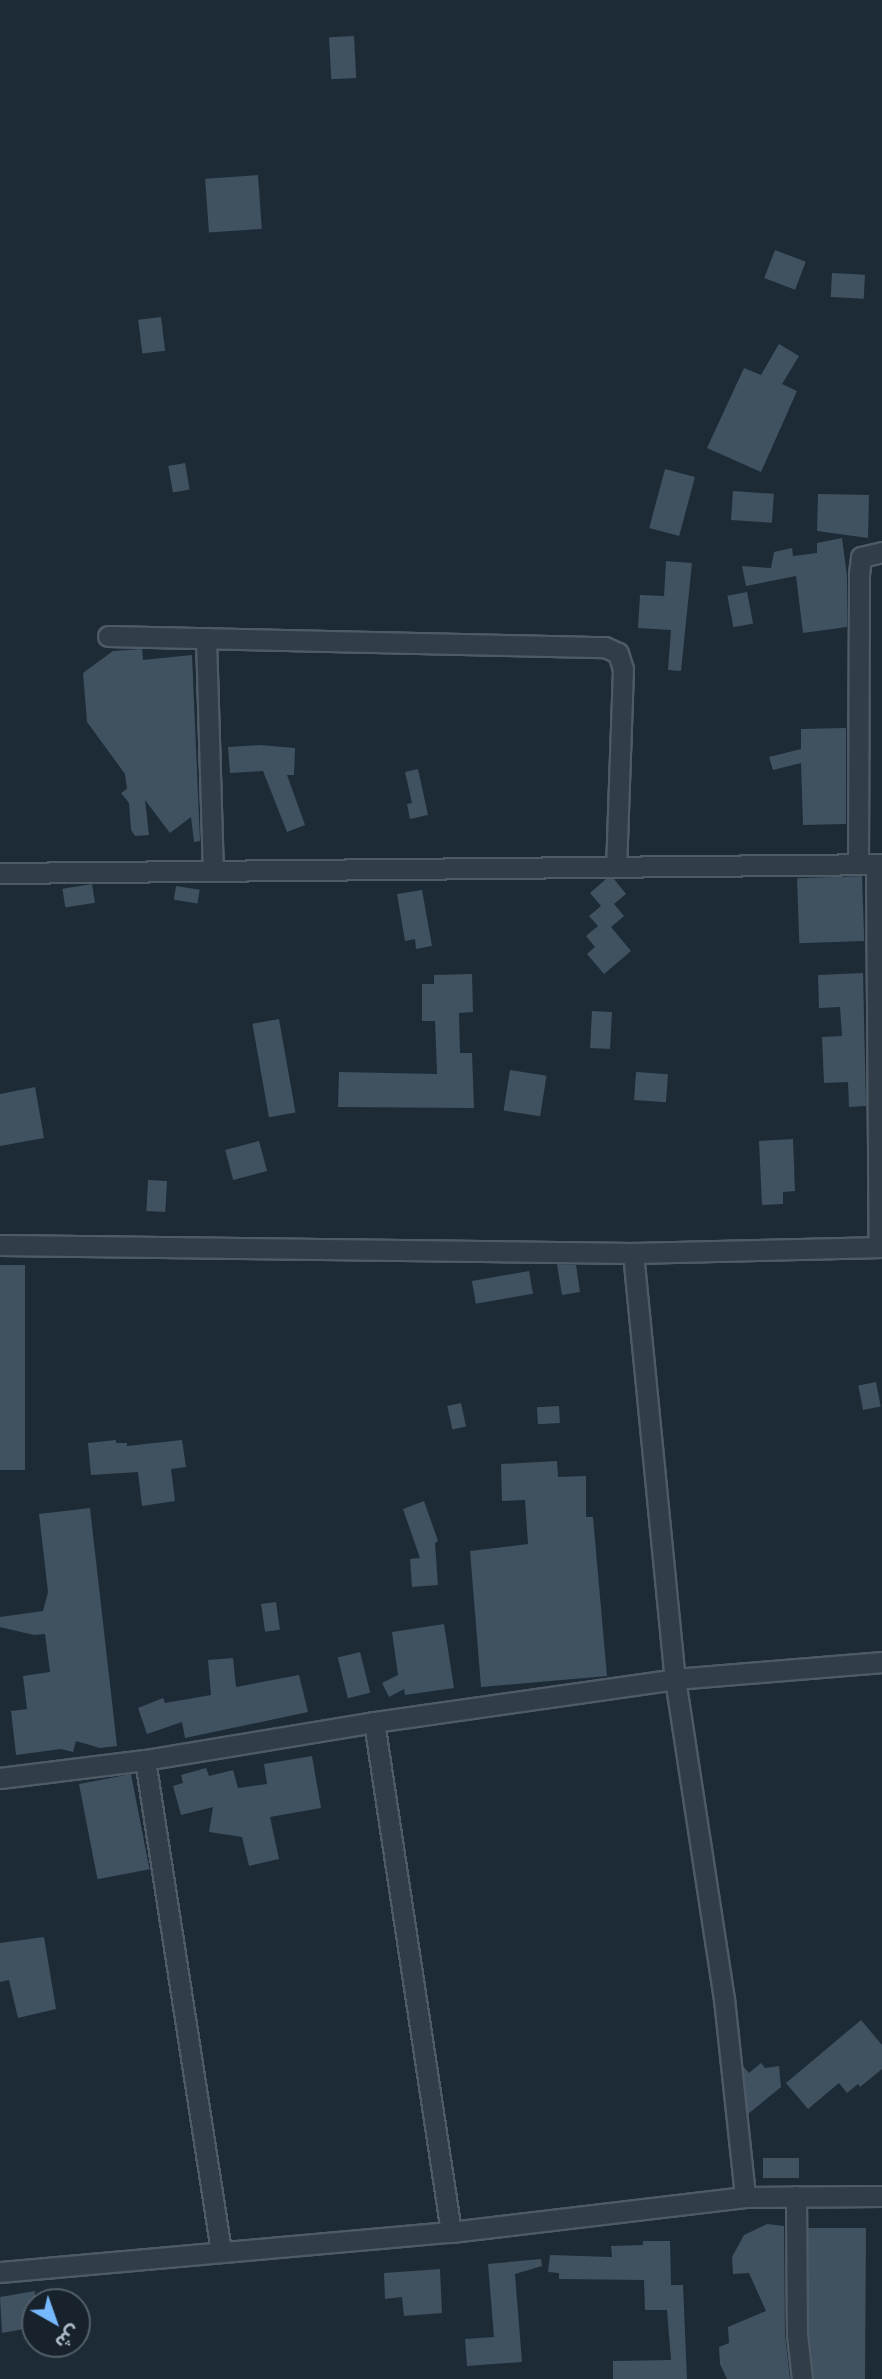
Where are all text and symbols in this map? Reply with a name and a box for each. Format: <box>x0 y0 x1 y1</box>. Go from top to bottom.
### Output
north arrow <box>21 2288 91 2358</box>
text: ش <box>51 2321 86 2355</box>

